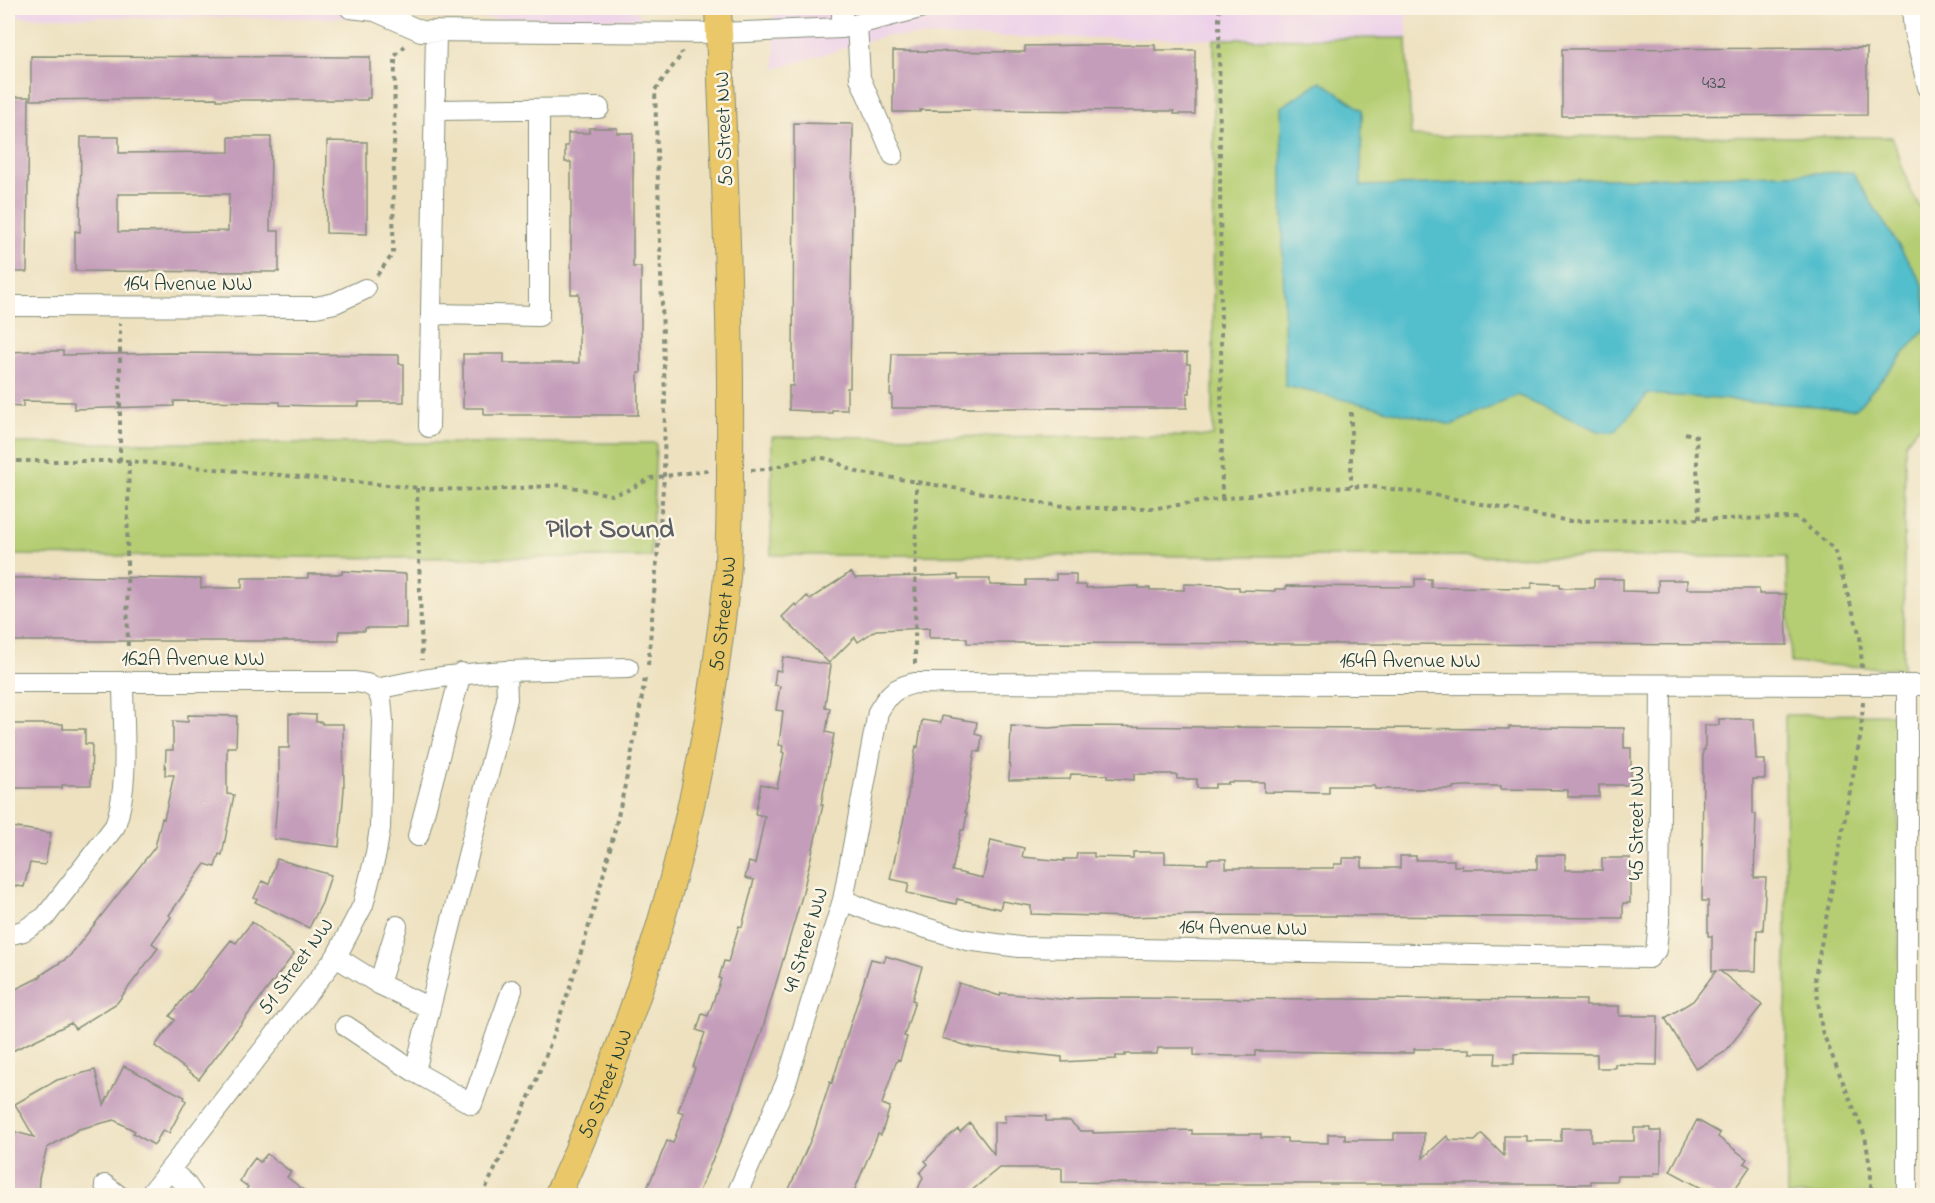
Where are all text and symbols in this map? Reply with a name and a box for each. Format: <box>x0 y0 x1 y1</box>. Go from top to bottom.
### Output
street label: 50 Street NW <box>708 71 742 187</box>
house number: 432 <box>1702 71 1726 97</box>
street label: 164 Avenue NW <box>124 270 252 300</box>
district label: Pilot Sound <box>546 511 675 550</box>
street label: 50 Street NW <box>703 556 745 673</box>
street label: 162A Avenue NW <box>121 645 265 675</box>
street label: 164A Avenue NW <box>1339 647 1481 677</box>
street label: 45 Street NW <box>1623 766 1653 880</box>
street label: 49 Street NW <box>777 884 837 997</box>
street label: 51 Street NW <box>251 913 342 1022</box>
street label: 164 Avenue NW <box>1179 913 1307 945</box>
street label: 50 Street NW <box>571 1026 641 1144</box>

